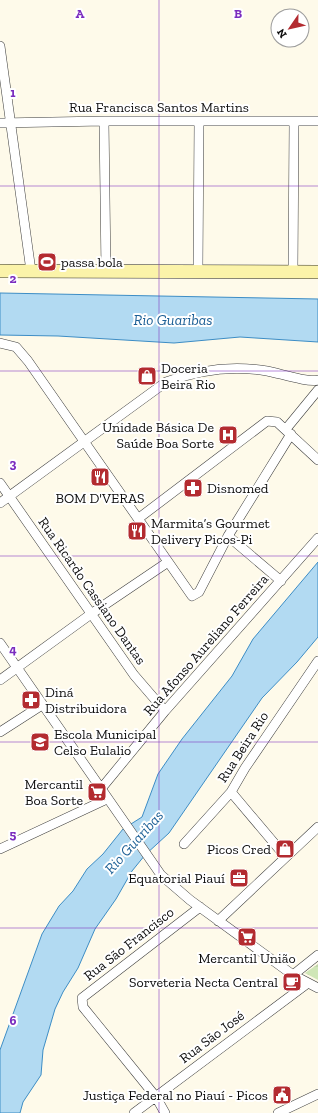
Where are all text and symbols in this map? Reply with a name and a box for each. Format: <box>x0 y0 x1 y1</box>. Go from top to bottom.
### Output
text: A <box>76 6 85 21</box>
text: B <box>234 6 242 21</box>
north arrow <box>270 8 310 48</box>
text: N <box>274 26 290 40</box>
text: 1 <box>10 85 16 100</box>
street label: Rua Francisca Santos Martins <box>69 99 249 116</box>
sports icon: passa bola <box>36 251 58 273</box>
place label: passa bola <box>61 254 123 271</box>
text: 2 <box>10 271 17 286</box>
water label: Rio Guaribas <box>133 311 213 329</box>
place label: Doceria Beira Rio <box>161 360 216 393</box>
shop icon: Doceria Beira Rio <box>136 365 158 387</box>
place label: Unidade Básica De Saúde Boa Sorte <box>102 419 214 452</box>
hospital icon: Unidade Básica De Saúde Boa Sorte <box>217 424 239 446</box>
text: 3 <box>10 456 17 471</box>
restaurant icon: BOM D'VERAS <box>89 466 111 488</box>
pharmacy icon: Disnomed <box>182 477 204 499</box>
place label: Disnomed <box>207 480 269 497</box>
place label: BOM D'VERAS <box>55 490 145 507</box>
street label: Rua Ricardo Cassiano Dantas <box>35 514 149 668</box>
place label: Marmita’s Gourmet Delivery Picos-Pi <box>151 515 270 548</box>
restaurant icon: Marmita’s Gourmet Delivery Picos-Pi <box>126 520 148 542</box>
street label: Rua Afonso Aureliano Ferreira <box>140 571 272 719</box>
text: 4 <box>9 642 17 657</box>
place label: Diná Distribuidora <box>45 684 127 717</box>
pharmacy icon: Diná Distribuidora <box>20 689 42 711</box>
street label: Rua Beira Rio <box>214 708 272 786</box>
place label: Escola Municipal Celso Eulalio <box>54 726 156 759</box>
school or university icon: Escola Municipal Celso Eulalio <box>29 731 51 753</box>
place label: Mercantil Boa Sorte <box>24 776 83 809</box>
supermarket icon: Mercantil Boa Sorte <box>86 781 108 803</box>
water label: Rio Guaribas <box>101 807 167 877</box>
text: 5 <box>10 827 17 842</box>
shop icon: Picos Cred <box>274 838 296 860</box>
place label: Picos Cred <box>207 841 271 858</box>
office icon: Equatorial Piauí <box>228 867 250 889</box>
place label: Equatorial Piauí <box>128 870 225 887</box>
street label: Rua São Francisco <box>81 904 177 984</box>
supermarket icon: Mercantil União <box>236 926 258 948</box>
place label: Mercantil União <box>198 950 296 967</box>
cafe icon: Sorveteria Necta Central <box>281 971 303 993</box>
place label: Sorveteria Necta Central <box>129 974 278 991</box>
street label: Rua São José <box>176 1007 248 1067</box>
text: 6 <box>10 1013 17 1028</box>
public building icon: Justiça Federal no Piauí - Picos <box>271 1084 293 1106</box>
place label: Justiça Federal no Piauí - Picos <box>83 1087 268 1104</box>

